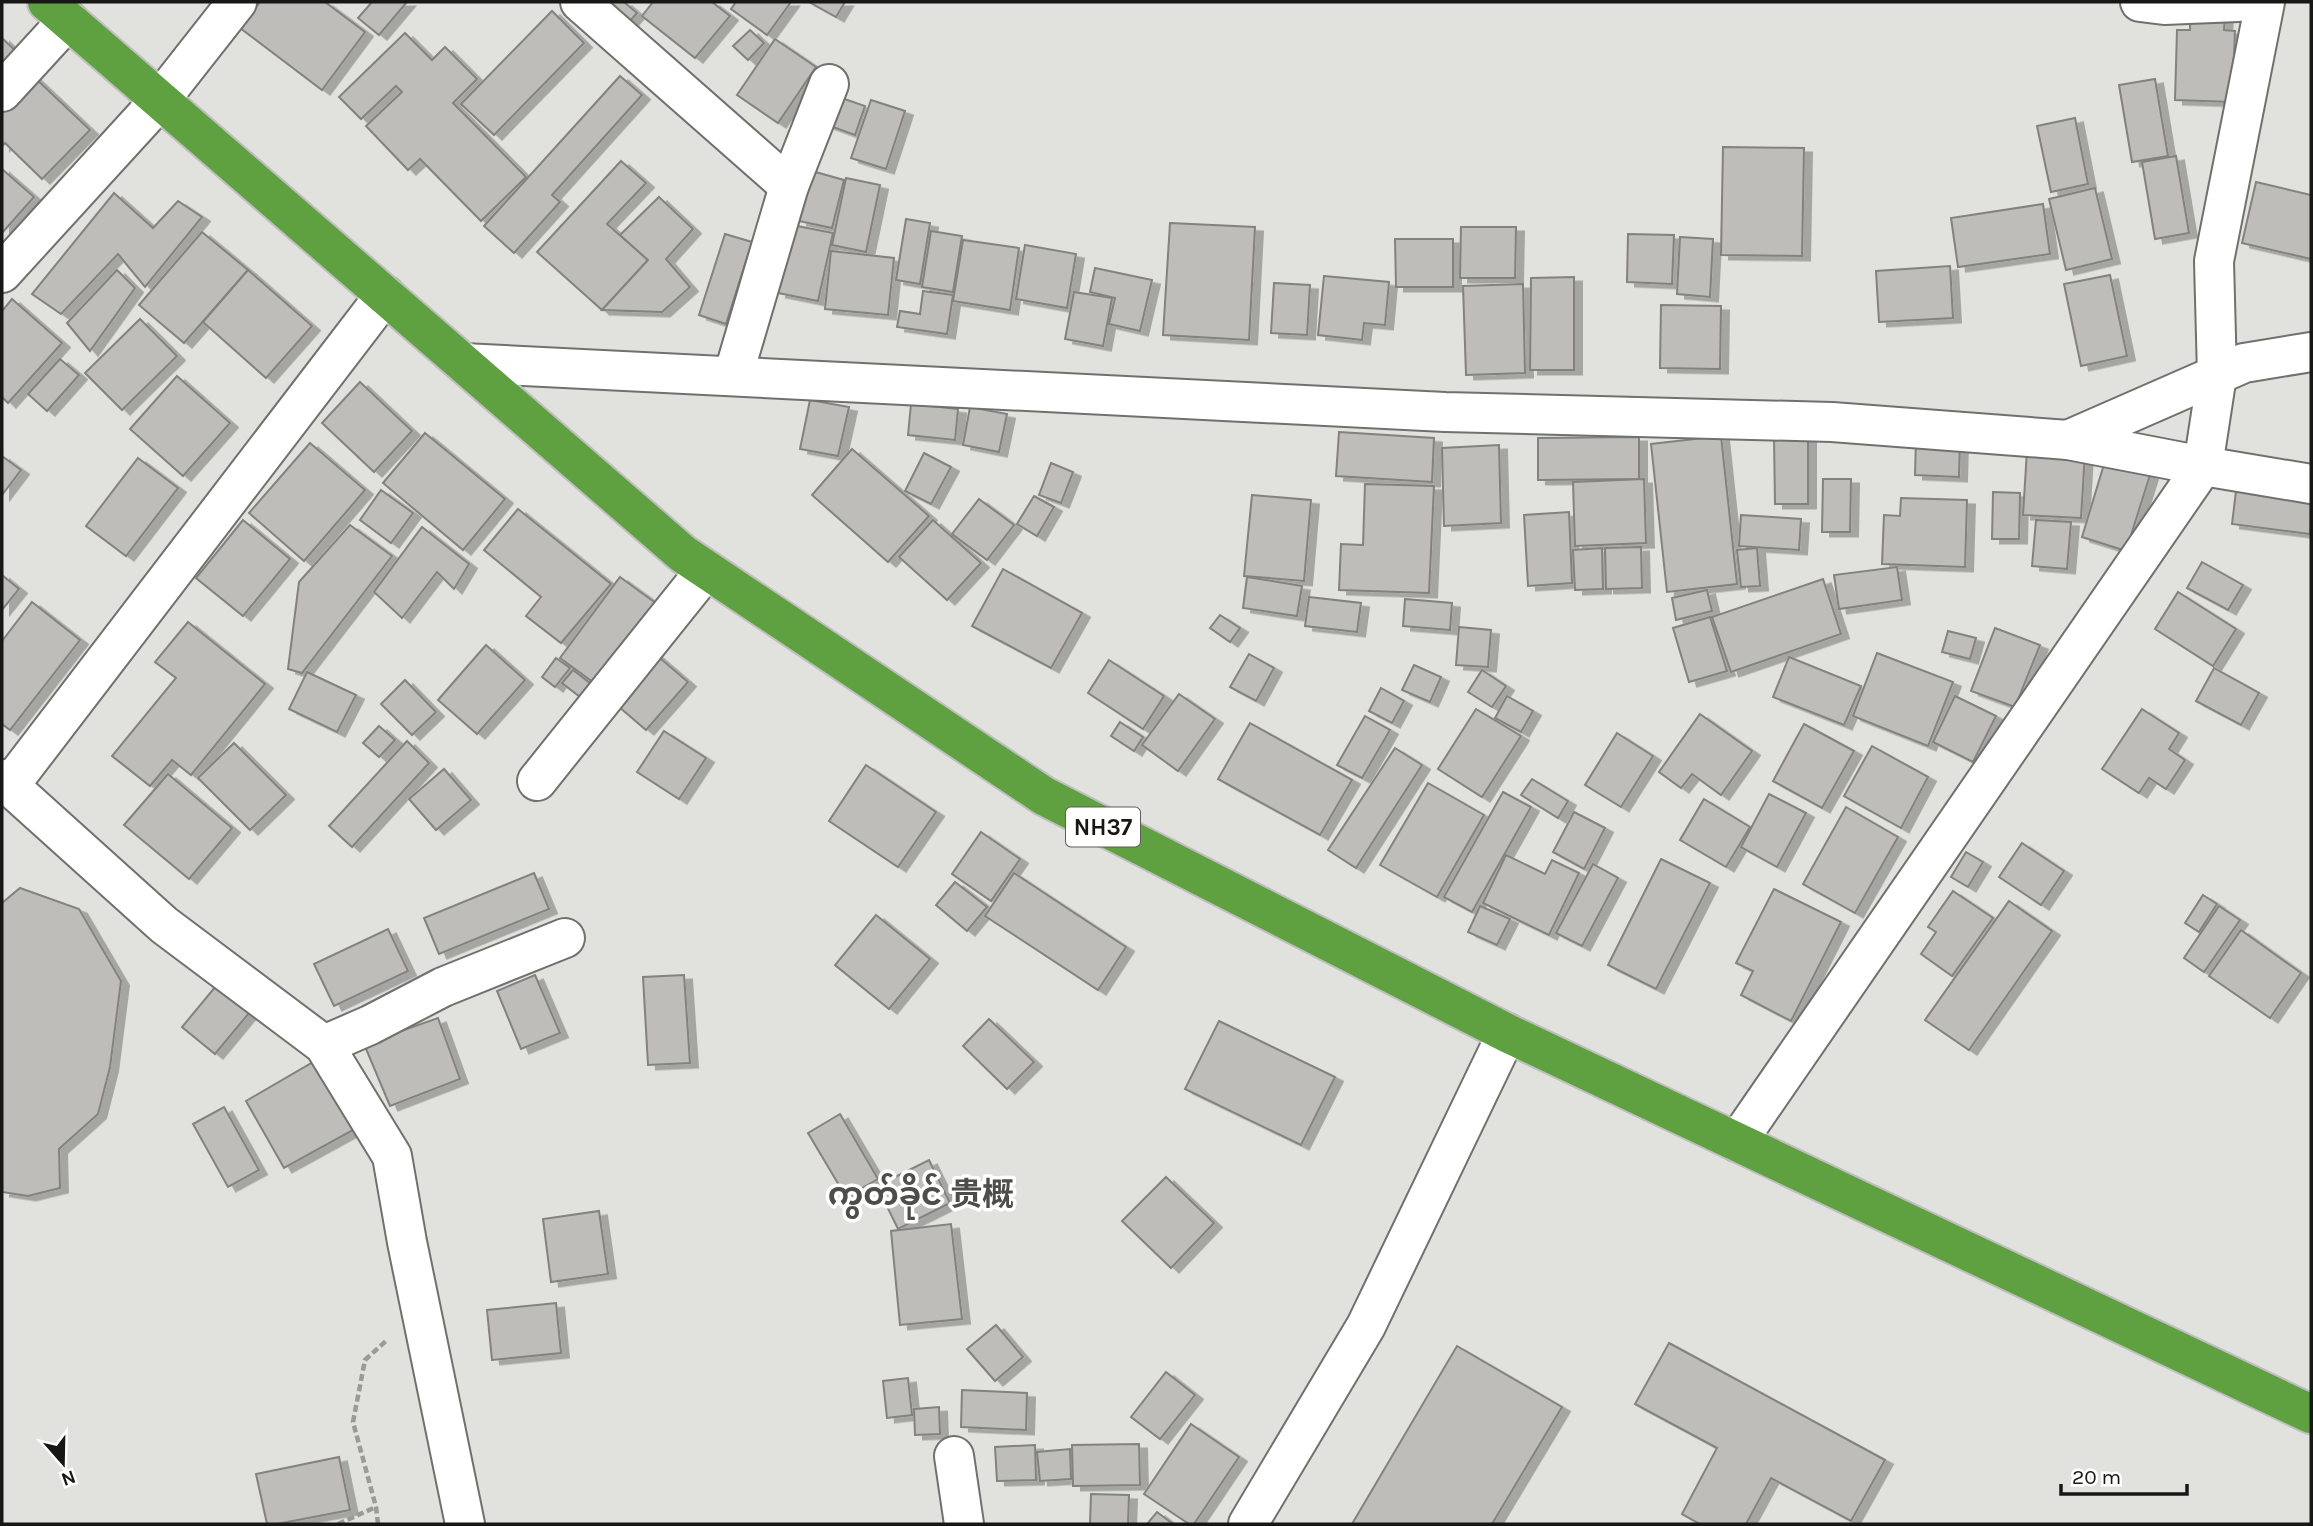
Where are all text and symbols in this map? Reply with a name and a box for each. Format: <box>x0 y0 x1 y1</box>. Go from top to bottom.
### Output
road number: NH37 <box>1066 807 1140 846</box>
district label: ကွတ်ခိုင် 贵概 <box>828 1172 1014 1220</box>
north arrow <box>28 1428 98 1498</box>
scale bar <box>2061 1452 2187 1496</box>
text: N <box>58 1465 79 1491</box>
text: 20 m <box>2072 1465 2121 1489</box>

